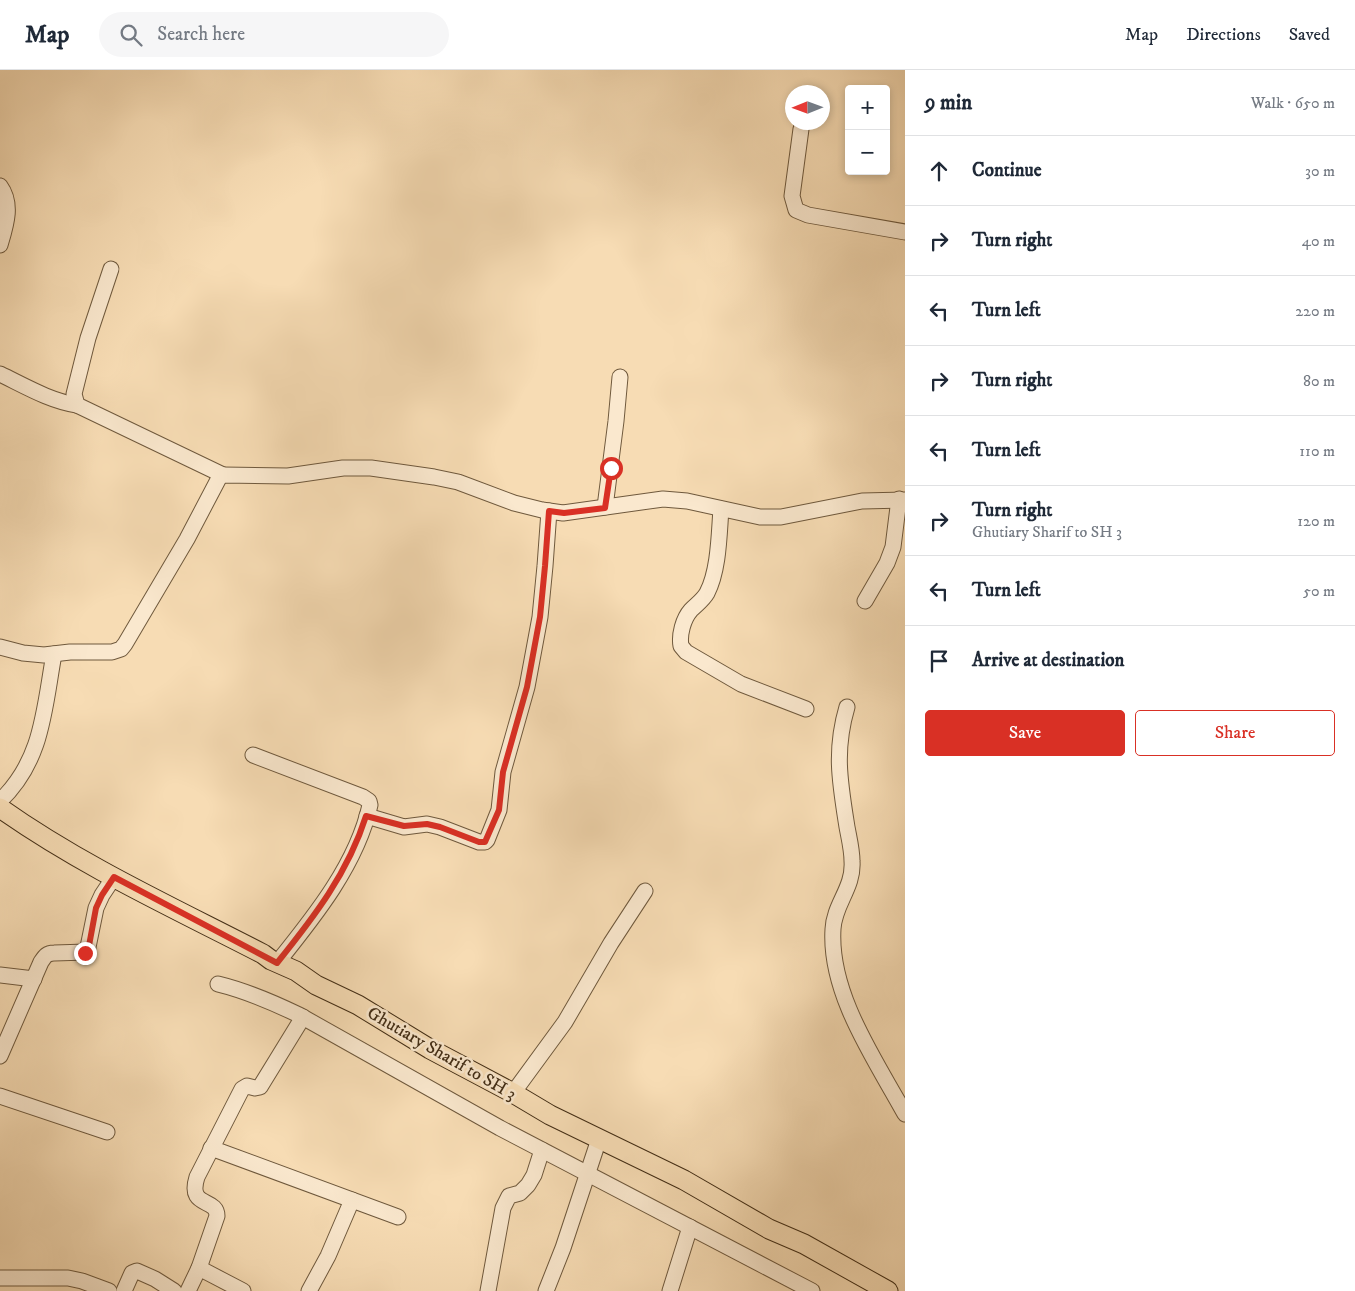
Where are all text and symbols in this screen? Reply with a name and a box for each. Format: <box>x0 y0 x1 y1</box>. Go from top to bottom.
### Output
search box <box>99 12 449 57</box>
text: Map <box>25 20 69 50</box>
icon: search <box>117 21 145 49</box>
text: Search here <box>157 23 245 46</box>
text: Map <box>1125 24 1158 46</box>
text: Directions <box>1186 24 1261 46</box>
text: Saved <box>1289 24 1330 46</box>
north arrow <box>785 85 830 130</box>
map controls <box>845 85 890 175</box>
button: + <box>845 85 890 130</box>
text: 9 min <box>925 90 972 116</box>
text: Walk · 650 m <box>1251 93 1335 113</box>
button: − <box>845 130 890 175</box>
icon: ahead <box>925 157 953 185</box>
text: Continue <box>972 159 1042 182</box>
text: 30 m <box>1305 161 1335 181</box>
icon: right <box>925 227 953 255</box>
text: Turn right <box>972 229 1052 252</box>
text: 40 m <box>1302 231 1335 251</box>
icon: left <box>925 297 953 325</box>
text: Turn left <box>972 299 1041 322</box>
text: 220 m <box>1295 301 1335 321</box>
icon: right <box>925 367 953 395</box>
text: Turn right <box>972 369 1052 392</box>
text: 80 m <box>1303 371 1335 391</box>
icon: left <box>925 437 953 465</box>
text: Turn left <box>972 439 1041 462</box>
text: 110 m <box>1299 441 1335 461</box>
route start <box>600 457 623 480</box>
text: Turn right <box>972 499 1052 522</box>
icon: right <box>925 507 953 535</box>
text: 120 m <box>1297 511 1335 531</box>
text: Ghutiary Sharif to SH 3 <box>972 522 1122 542</box>
icon: left <box>925 577 953 605</box>
text: Turn left <box>972 579 1041 602</box>
text: 50 m <box>1303 581 1335 601</box>
icon: arrive <box>925 647 953 675</box>
text: Arrive at destination <box>972 649 1124 672</box>
button: Save <box>925 710 1125 756</box>
button: Share <box>1135 710 1335 756</box>
route end <box>74 942 97 965</box>
street label: Ghutiary Sharif to SH 3 <box>363 1002 520 1106</box>

